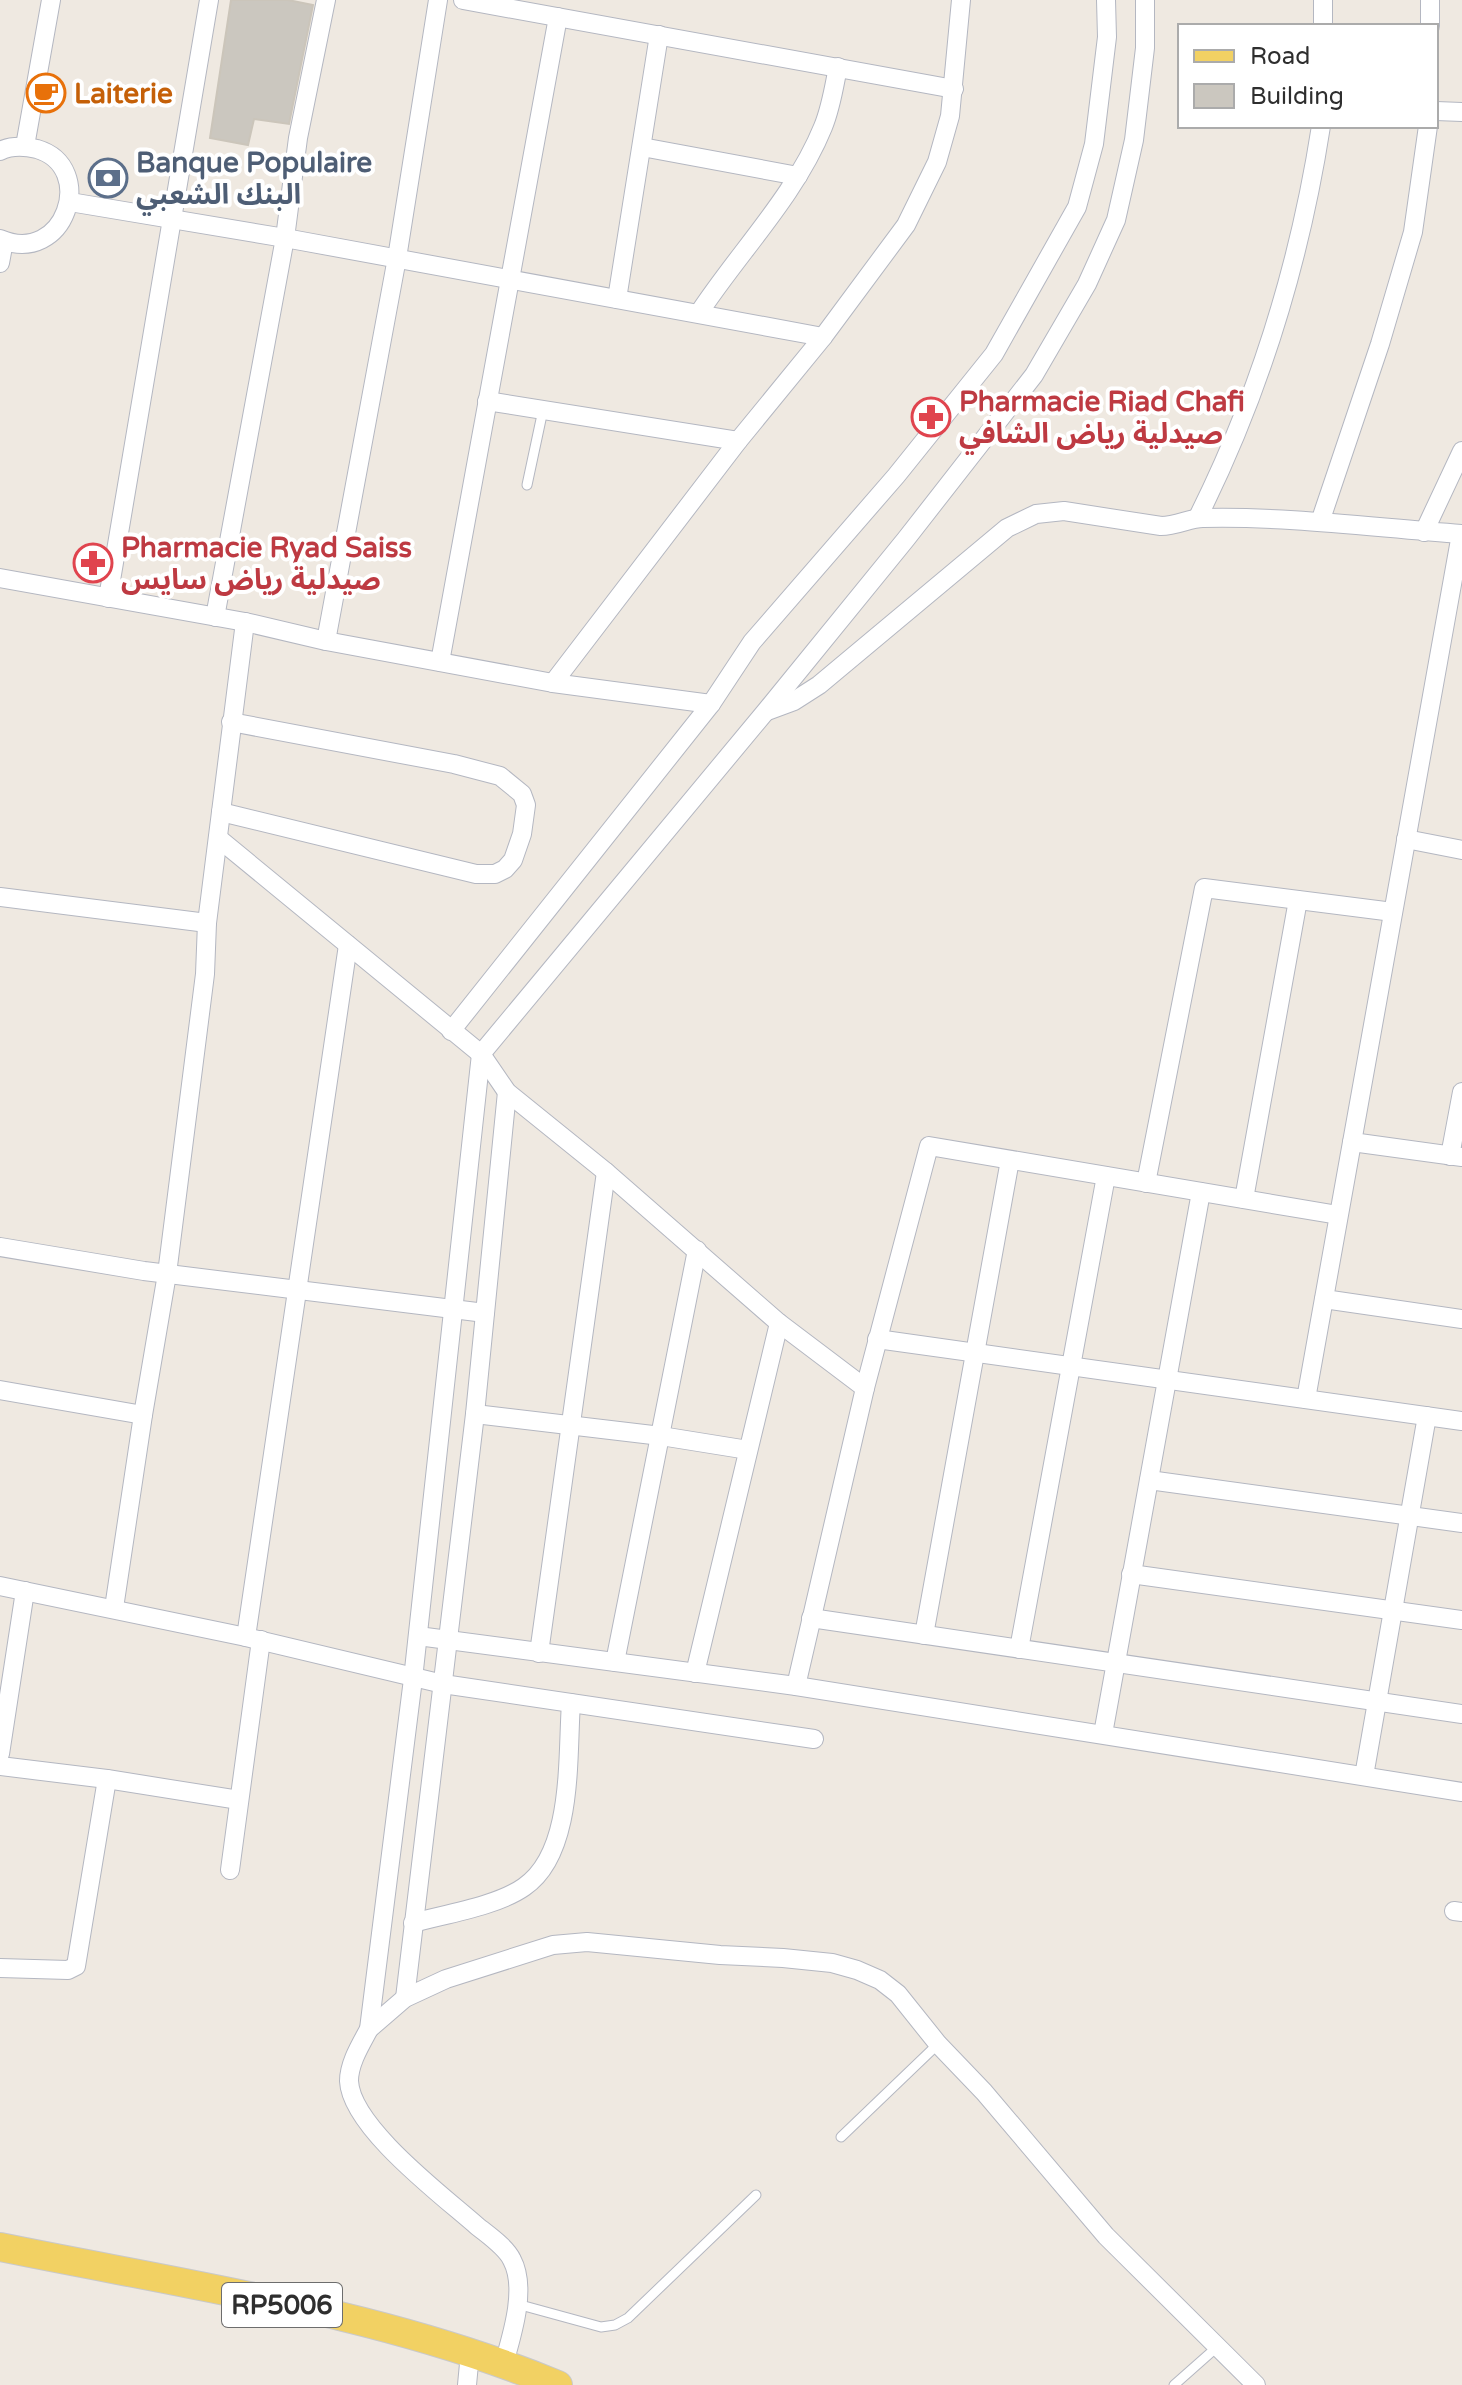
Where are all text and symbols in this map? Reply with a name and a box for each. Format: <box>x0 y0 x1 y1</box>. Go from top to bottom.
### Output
legend <box>1178 24 1438 128</box>
text: Road <box>1250 42 1310 71</box>
cafe icon: Laiterie <box>25 72 67 114</box>
place label: Laiterie <box>74 77 173 111</box>
text: Building <box>1250 82 1344 111</box>
place label: Banque Populaire البنك الشعبي <box>136 146 372 216</box>
bank icon: Banque Populaire البنك الشعبي <box>87 157 129 199</box>
place label: Pharmacie Riad Chafi صيدلية رياض الشافي <box>959 385 1245 455</box>
pharmacy icon: Pharmacie Riad Chafi صيدلية رياض الشافي <box>910 396 952 438</box>
place label: Pharmacie Ryad Saiss صيدلية رياض سايس <box>121 531 412 597</box>
pharmacy icon: Pharmacie Ryad Saiss صيدلية رياض سايس <box>72 542 114 584</box>
road number: RP5006 <box>222 2283 342 2327</box>

